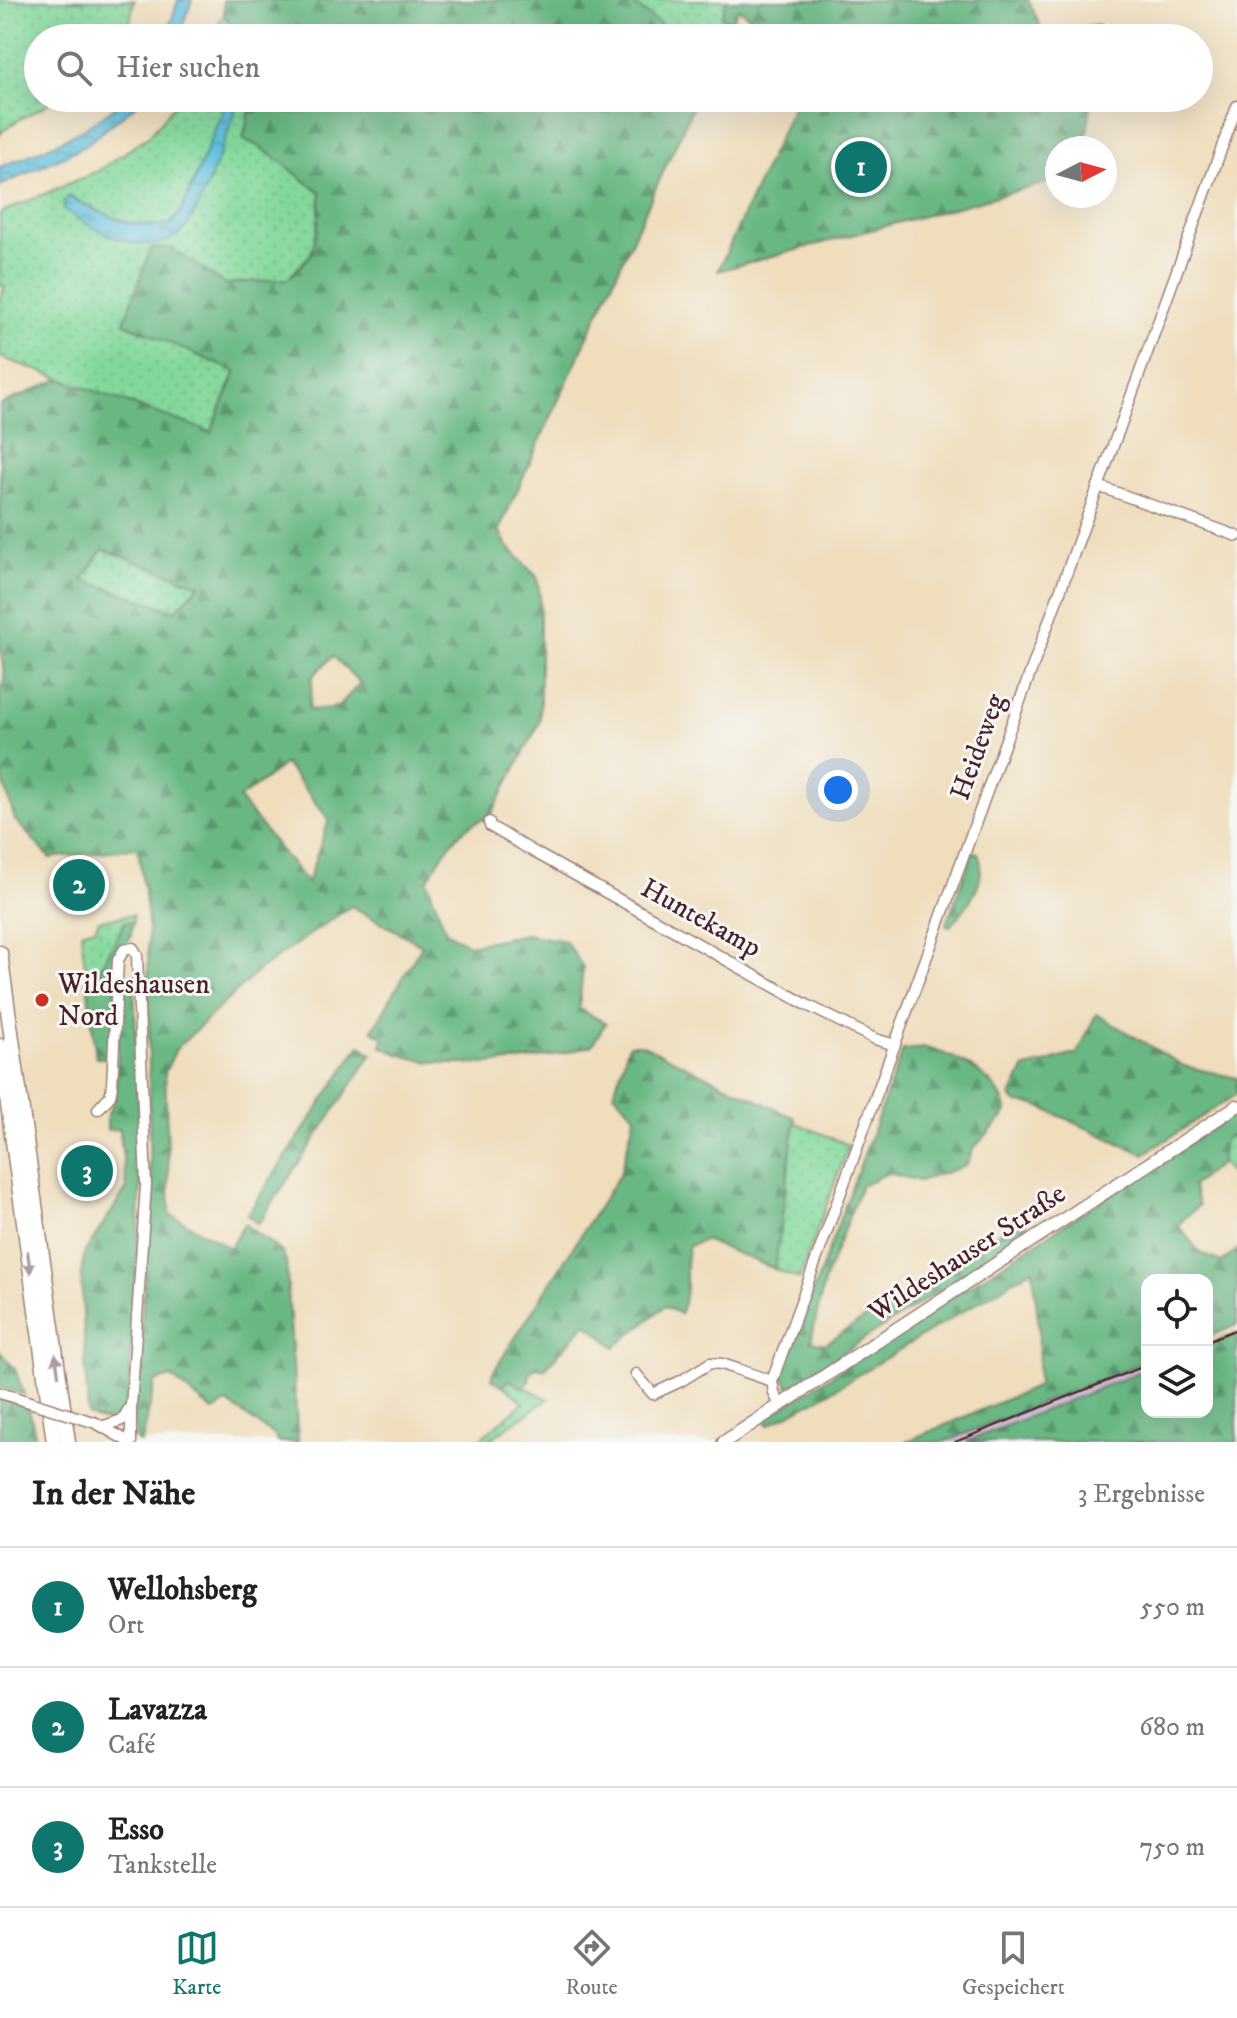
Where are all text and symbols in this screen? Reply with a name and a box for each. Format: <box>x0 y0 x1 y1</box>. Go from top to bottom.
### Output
search box <box>24 24 1213 112</box>
icon: search <box>52 46 96 90</box>
text: Hier suchen <box>116 50 260 87</box>
north arrow <box>1045 136 1117 208</box>
pin: 1 <box>835 137 887 197</box>
street label: Heideweg <box>943 689 1013 805</box>
your location <box>818 770 858 810</box>
pin: 2 <box>53 855 105 915</box>
street label: Huntekamp <box>635 871 767 965</box>
place label: Wildeshausen Nord <box>57 967 210 1034</box>
marker: Wildeshausen Nord <box>33 991 51 1009</box>
pin: 3 <box>61 1141 113 1201</box>
street label: Wildeshauser Straße <box>861 1176 1072 1330</box>
one-way arrow <box>23 1250 36 1275</box>
map controls <box>1141 1274 1213 1418</box>
button: locate <box>1141 1274 1213 1346</box>
button: layers <box>1141 1346 1213 1418</box>
one-way arrow <box>50 1352 63 1377</box>
text: In der Nähe <box>32 1473 195 1515</box>
text: 3 Ergebnisse <box>1078 1478 1205 1511</box>
text: Wellohsberg <box>108 1572 257 1609</box>
text: 1 <box>53 1591 63 1624</box>
text: 550 m <box>1140 1591 1205 1624</box>
text: Ort <box>108 1609 144 1642</box>
text: Lavazza <box>108 1692 207 1729</box>
text: 2 <box>52 1711 64 1744</box>
text: 680 m <box>1139 1711 1205 1744</box>
text: Café <box>108 1729 155 1762</box>
text: Esso <box>108 1812 164 1849</box>
text: 3 <box>53 1831 63 1864</box>
text: 750 m <box>1139 1831 1205 1864</box>
text: Tankstelle <box>108 1849 217 1882</box>
tab: Karte <box>172 1926 221 2001</box>
tab: Route <box>566 1926 618 2001</box>
tab: Gespeichert <box>962 1926 1065 2001</box>

